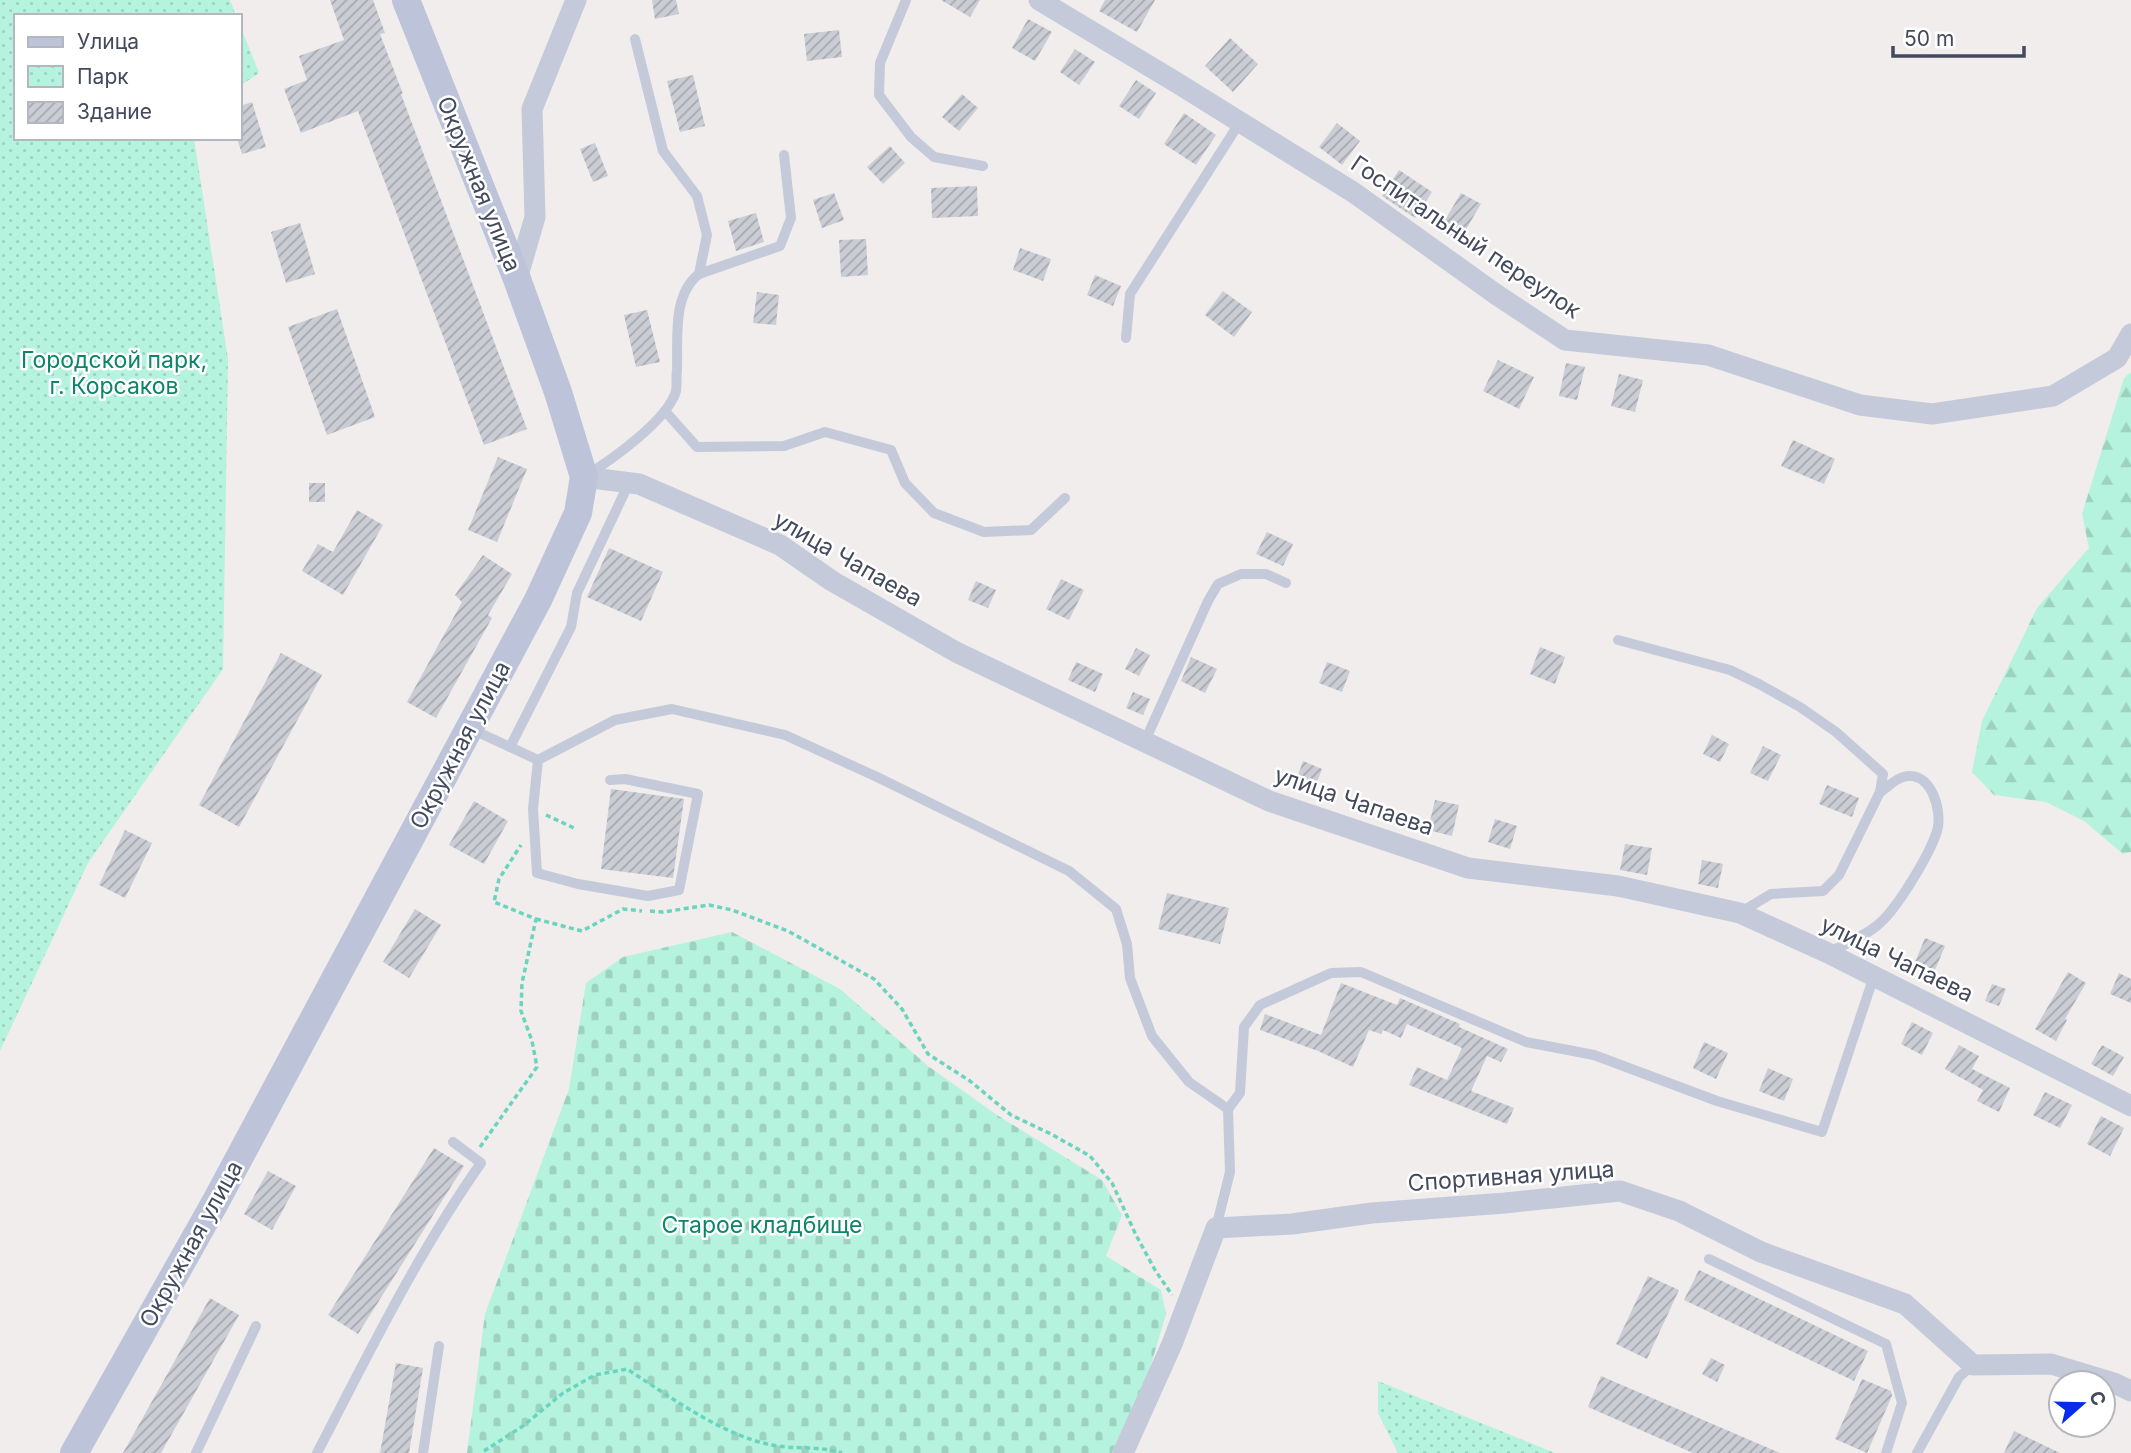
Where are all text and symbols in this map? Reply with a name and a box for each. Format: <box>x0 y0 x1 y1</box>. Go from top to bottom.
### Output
legend <box>14 14 242 140</box>
scale bar <box>1893 14 2024 58</box>
text: 50 m <box>1904 26 1954 51</box>
text: Улица <box>77 29 139 54</box>
text: Парк <box>77 64 129 89</box>
street label: Окружная улица <box>431 92 527 276</box>
text: Здание <box>77 99 152 124</box>
street label: Госпитальный переулок <box>1346 150 1587 325</box>
park label: Городской парк, г. Корсаков <box>21 346 207 400</box>
street label: улица Чапаева <box>769 505 927 613</box>
street label: Окружная улица <box>404 656 516 834</box>
street label: улица Чапаева <box>1271 761 1437 841</box>
street label: улица Чапаева <box>1816 910 1978 1008</box>
street label: Спортивная улица <box>1407 1155 1615 1197</box>
street label: Окружная улица <box>134 1156 248 1332</box>
park label: Старое кладбище <box>662 1211 862 1239</box>
north arrow <box>2047 1369 2117 1439</box>
text: С <box>2084 1388 2111 1409</box>

